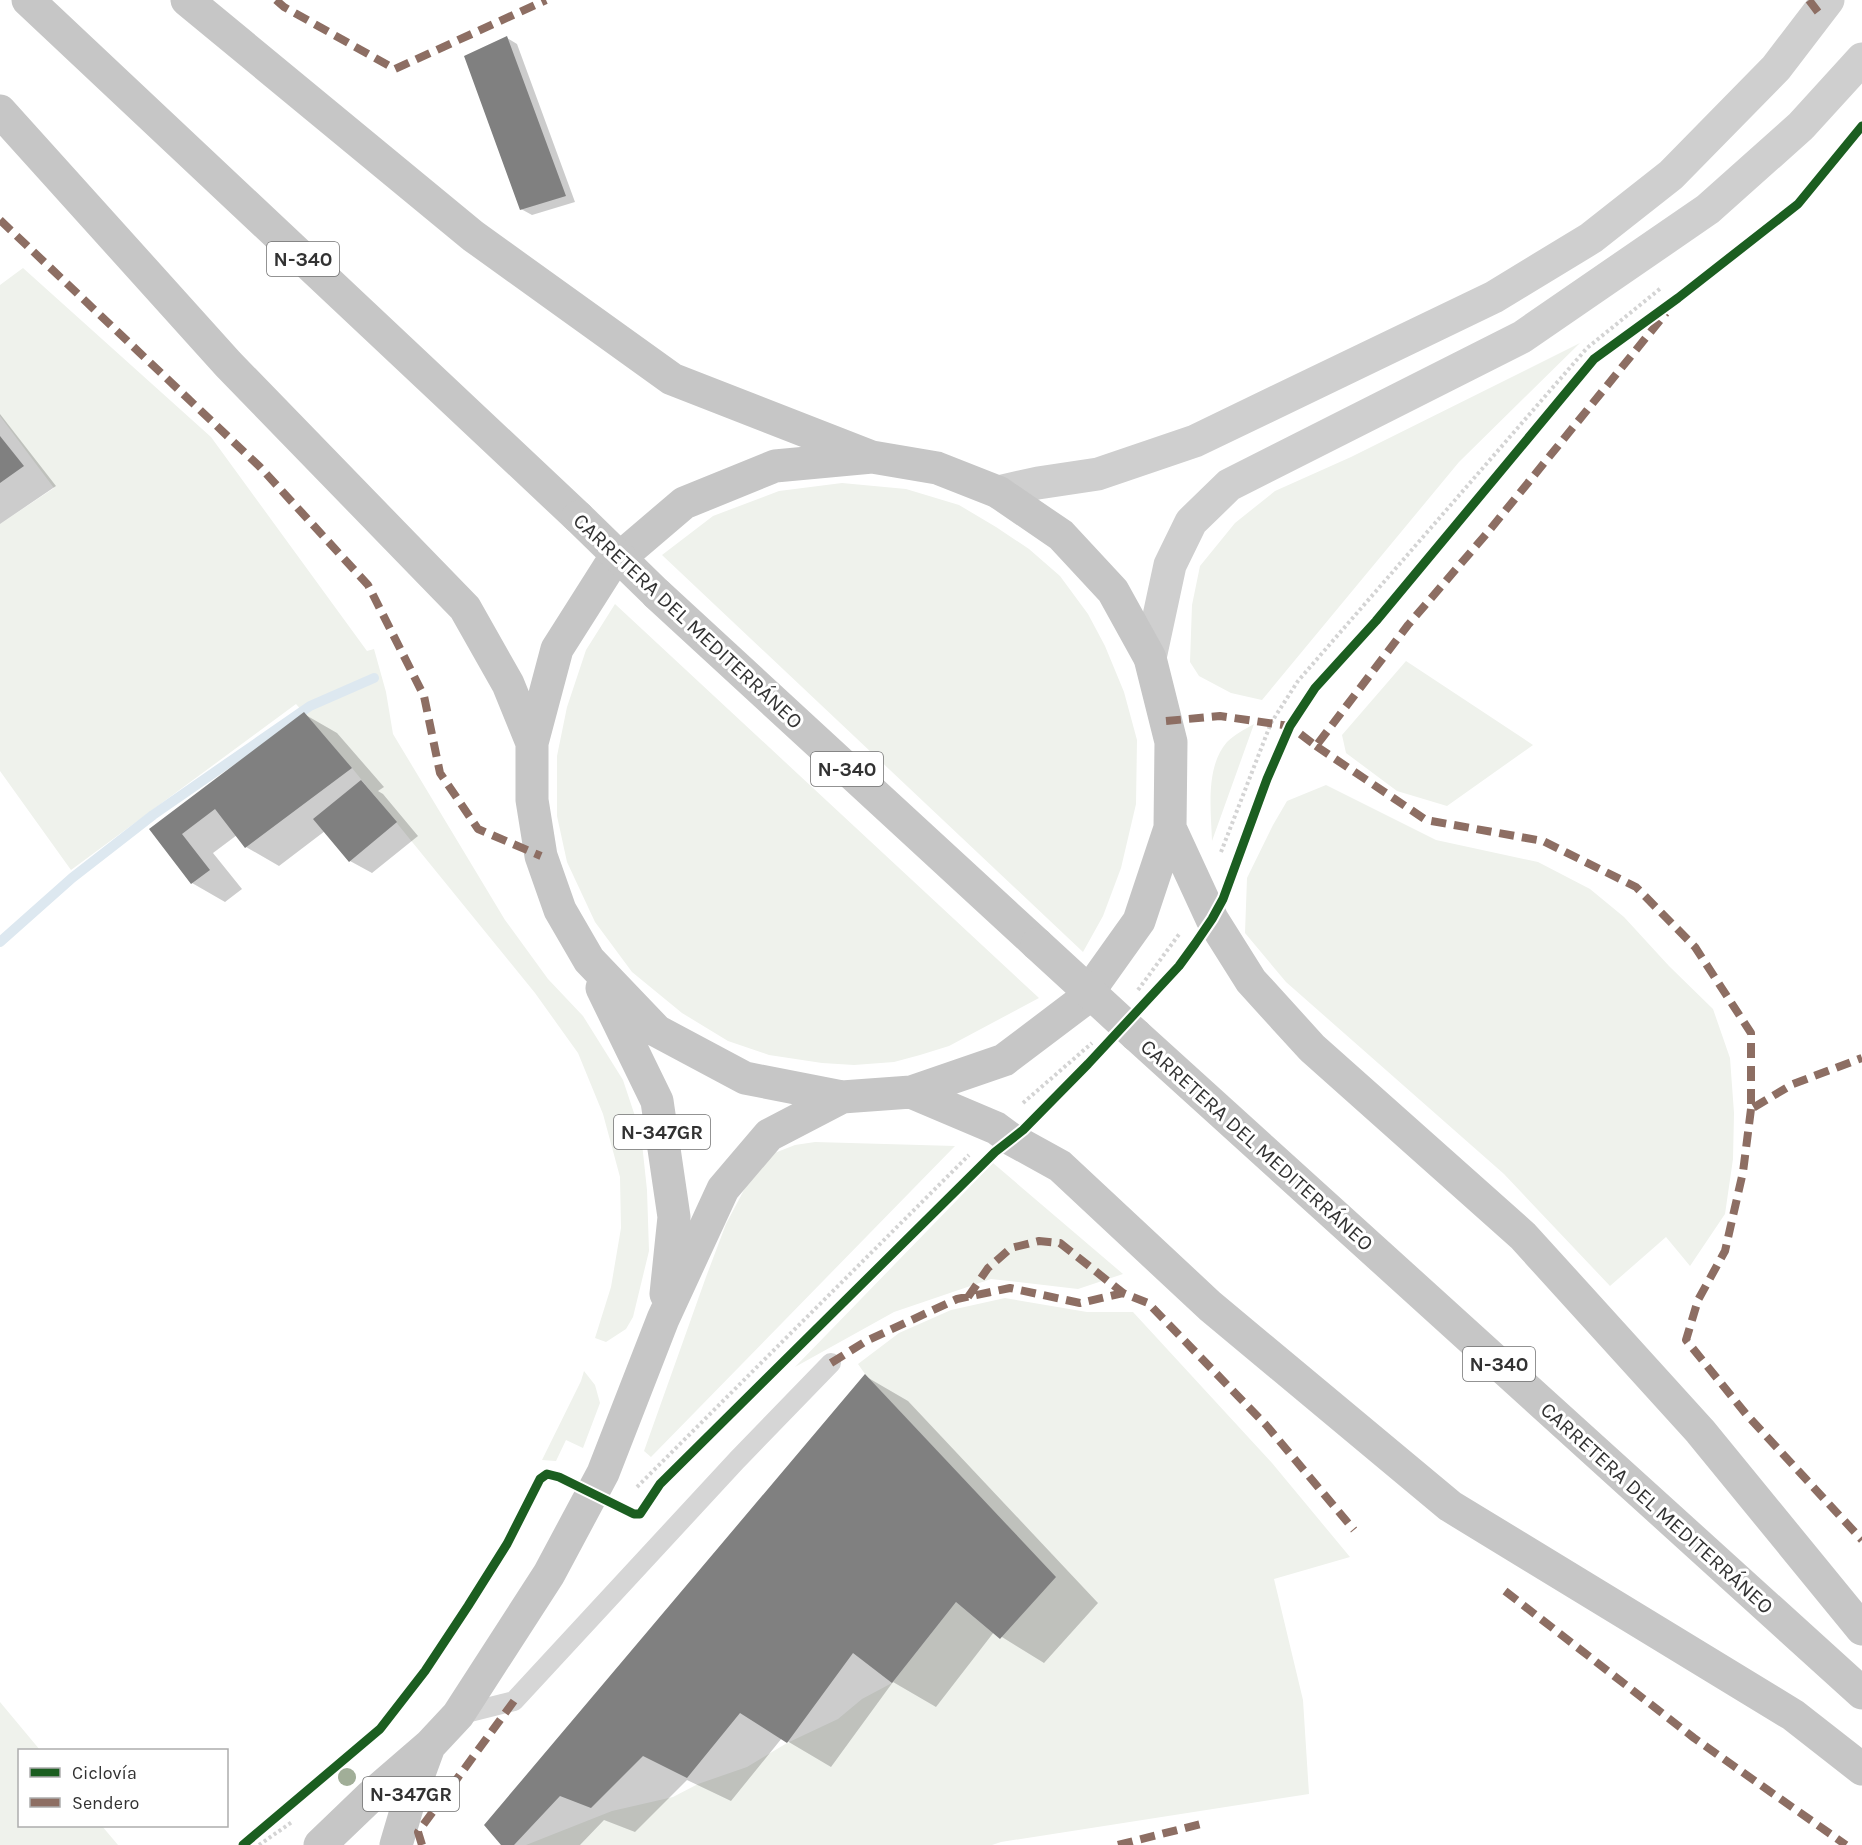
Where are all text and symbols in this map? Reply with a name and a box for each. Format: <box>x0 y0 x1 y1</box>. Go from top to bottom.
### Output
road number: N-340 <box>267 242 339 276</box>
street label: CARRETERA DEL MEDITERRÁNEO <box>569 508 807 734</box>
road number: N-340 <box>811 752 883 786</box>
street label: CARRETERA DEL MEDITERRÁNEO <box>1136 1034 1378 1256</box>
road number: N-347GR <box>614 1115 710 1149</box>
road number: N-340 <box>1463 1347 1535 1381</box>
street label: CARRETERA DEL MEDITERRÁNEO <box>1536 1397 1778 1619</box>
legend <box>18 1749 228 1827</box>
text: Ciclovía <box>72 1762 137 1784</box>
road number: N-347GR <box>363 1777 459 1811</box>
text: Sendero <box>72 1792 139 1814</box>

